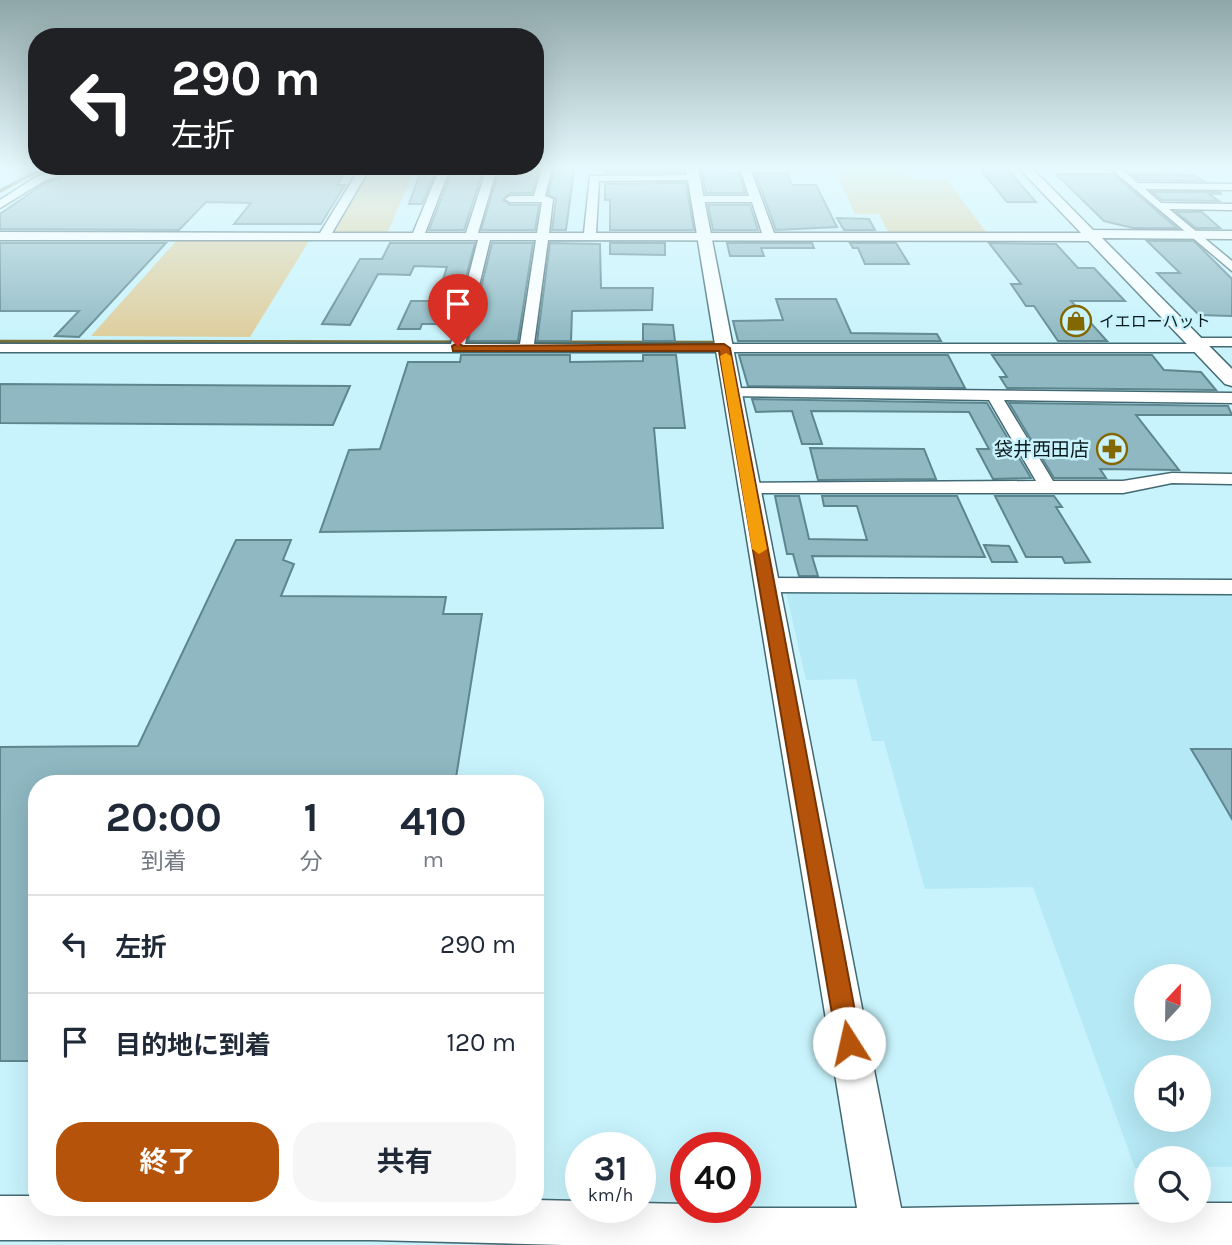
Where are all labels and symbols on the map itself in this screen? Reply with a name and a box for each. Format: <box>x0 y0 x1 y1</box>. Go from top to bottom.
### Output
pin <box>428 274 488 346</box>
shop icon: イエローハット <box>1059 304 1093 338</box>
place label: イエローハット <box>1099 312 1211 331</box>
pharmacy icon: 袋井西田店 <box>1095 432 1129 466</box>
place label: 袋井西田店 <box>994 439 1089 461</box>
north arrow <box>1134 964 1211 1041</box>
position arrow <box>812 1006 886 1080</box>
speed limit sign: 40 <box>670 1132 761 1223</box>

